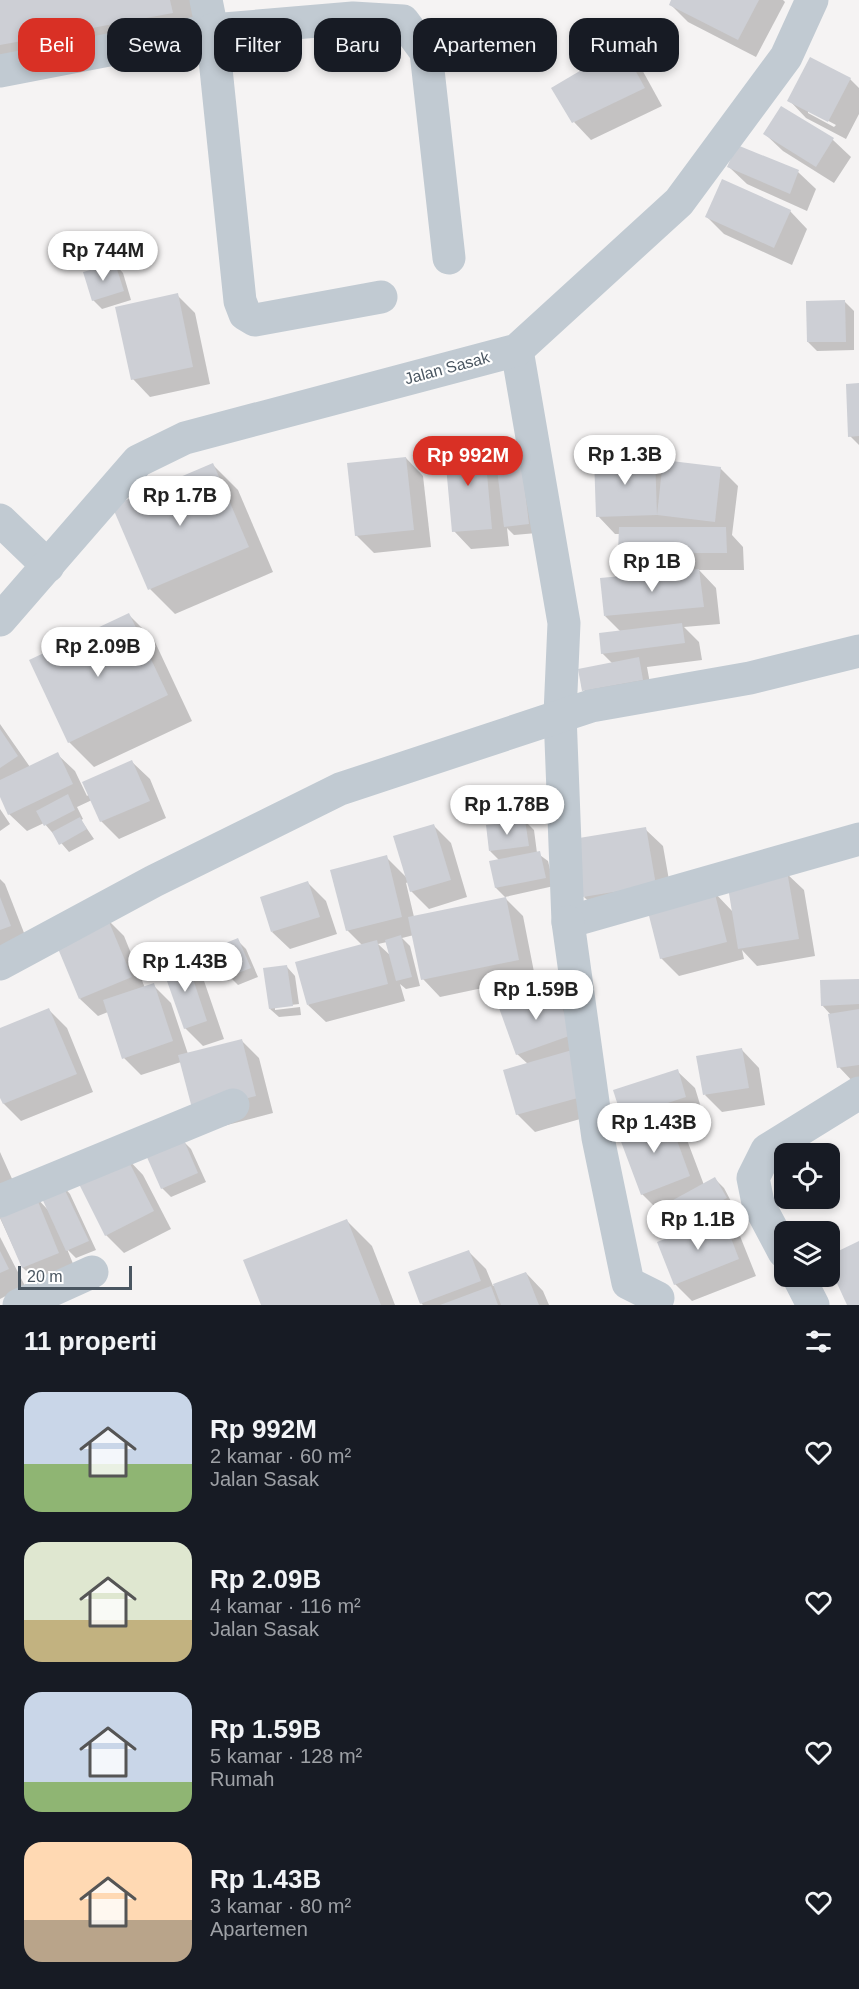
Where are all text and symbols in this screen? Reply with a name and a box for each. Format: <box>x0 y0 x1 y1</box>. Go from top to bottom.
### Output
chip: Beli <box>18 18 95 72</box>
chip: Sewa <box>107 18 202 72</box>
chip: Filter <box>214 18 302 72</box>
chip: Baru <box>314 18 401 72</box>
chip: Apartemen <box>413 18 557 72</box>
chip: Rumah <box>569 18 679 72</box>
pin: Rp 744M <box>48 231 158 282</box>
text: Rp 744M <box>62 239 144 261</box>
street label: Jalan Sasak <box>403 348 492 387</box>
pin: Rp 1.3B <box>570 435 680 486</box>
pin: Rp 992M <box>413 436 523 487</box>
text: Rp 1.3B <box>588 443 662 465</box>
text: Rp 992M <box>427 444 509 466</box>
pin: Rp 1.7B <box>125 476 235 527</box>
text: Rp 1.7B <box>143 484 217 506</box>
pin: Rp 1B <box>610 542 694 593</box>
text: Rp 1B <box>623 550 681 572</box>
pin: Rp 2.09B <box>36 627 160 678</box>
text: Rp 2.09B <box>55 635 141 657</box>
pin: Rp 1.78B <box>445 785 569 836</box>
text: Rp 1.78B <box>464 793 550 815</box>
pin: Rp 1.43B <box>123 942 247 993</box>
text: Rp 1.43B <box>142 950 228 972</box>
pin: Rp 1.59B <box>474 970 598 1021</box>
text: Rp 1.59B <box>493 978 579 1000</box>
pin: Rp 1.43B <box>592 1103 716 1154</box>
text: Rp 1.43B <box>611 1111 697 1133</box>
map controls <box>774 1143 840 1287</box>
button: locate <box>774 1143 840 1209</box>
pin: Rp 1.1B <box>643 1200 753 1251</box>
text: Rp 1.1B <box>661 1208 735 1230</box>
button: layers <box>774 1221 840 1287</box>
scale bar <box>18 1263 132 1290</box>
text: 20 m <box>27 1268 63 1285</box>
icon: filters <box>802 1325 835 1358</box>
text: 11 properti <box>24 1326 157 1356</box>
text: Rp 992M <box>210 1414 317 1444</box>
icon: home <box>72 1416 144 1488</box>
icon: heart <box>802 1436 835 1469</box>
text: 2 kamar · 60 m² <box>210 1445 351 1467</box>
text: Jalan Sasak <box>210 1468 319 1490</box>
text: Rp 2.09B <box>210 1564 321 1594</box>
icon: home <box>72 1566 144 1638</box>
icon: heart <box>802 1586 835 1619</box>
text: 4 kamar · 116 m² <box>210 1595 361 1617</box>
text: Jalan Sasak <box>210 1618 319 1640</box>
text: Rp 1.59B <box>210 1714 321 1744</box>
icon: home <box>72 1716 144 1788</box>
icon: heart <box>802 1736 835 1769</box>
text: 5 kamar · 128 m² <box>210 1745 362 1767</box>
text: Rumah <box>210 1768 274 1790</box>
text: Rp 1.43B <box>210 1864 321 1894</box>
icon: home <box>72 1866 144 1938</box>
icon: heart <box>802 1886 835 1919</box>
text: 3 kamar · 80 m² <box>210 1895 351 1917</box>
text: Apartemen <box>210 1918 308 1940</box>

